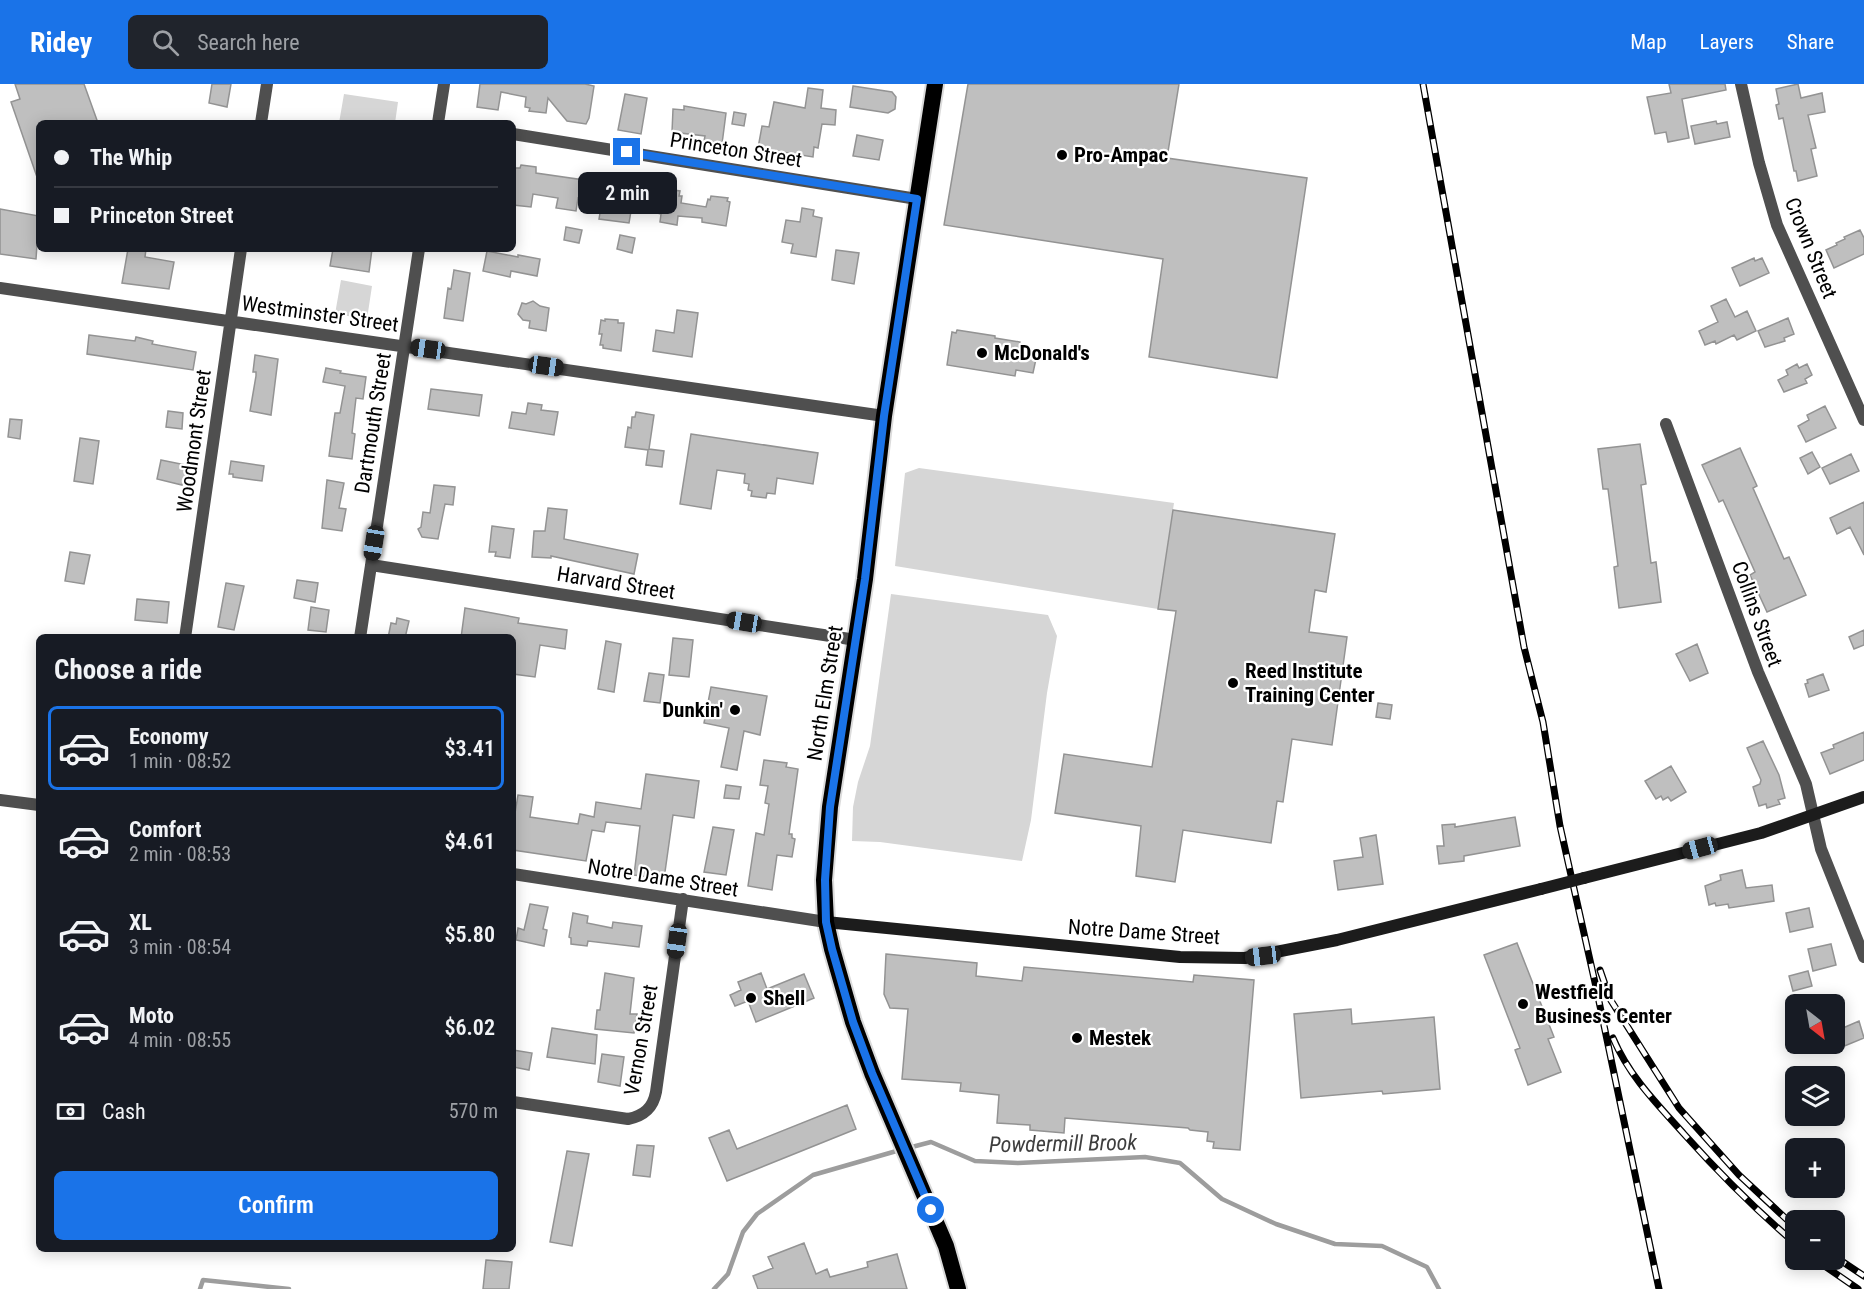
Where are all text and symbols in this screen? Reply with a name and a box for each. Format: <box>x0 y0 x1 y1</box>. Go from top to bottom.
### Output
search box <box>128 15 548 69</box>
text: Ridey <box>30 26 92 59</box>
icon: search <box>149 26 182 59</box>
text: Search here <box>197 30 299 55</box>
text: Map <box>1630 30 1667 54</box>
text: Layers <box>1700 30 1754 54</box>
text: Share <box>1787 30 1834 54</box>
street label: Princeton Street <box>668 128 804 172</box>
route end <box>613 138 640 165</box>
place label: Pro-Ampac <box>1074 143 1168 167</box>
text: The Whip <box>90 145 172 170</box>
marker: Pro-Ampac <box>1055 148 1069 162</box>
callout: 2 min <box>578 173 676 215</box>
text: 2 min <box>605 181 650 205</box>
street label: Crown Street <box>1780 194 1842 302</box>
text: Princeton Street <box>90 203 234 228</box>
street label: Westminster Street <box>240 291 400 337</box>
car <box>409 338 447 360</box>
place label: McDonald's <box>994 341 1090 365</box>
marker: McDonald's <box>975 346 989 360</box>
street label: Dartmouth Street <box>350 351 396 495</box>
car <box>527 355 565 377</box>
street label: Woodmont Street <box>172 368 216 514</box>
car <box>362 524 386 562</box>
street label: Collins Street <box>1727 558 1787 670</box>
street label: Harvard Street <box>555 562 677 604</box>
car <box>725 610 763 634</box>
street label: North Elm Street <box>802 624 848 762</box>
text: Choose a ride <box>54 654 202 686</box>
place label: Reed Institute Training Center <box>1245 659 1375 707</box>
marker: Reed Institute Training Center <box>1226 676 1240 690</box>
place label: Dunkin' <box>662 698 723 722</box>
marker: Dunkin' <box>728 703 742 717</box>
icon: car <box>57 721 111 775</box>
text: Economy <box>129 724 209 749</box>
text: $3.41 <box>444 736 495 761</box>
text: 1 min · 08:52 <box>129 749 231 773</box>
icon: car <box>57 814 111 868</box>
text: Comfort <box>129 817 202 842</box>
text: $4.61 <box>444 829 495 854</box>
car <box>1680 835 1720 861</box>
text: 2 min · 08:53 <box>129 842 231 866</box>
street label: Notre Dame Street <box>586 854 740 902</box>
icon: car <box>57 907 111 961</box>
text: XL <box>129 910 152 935</box>
street label: Notre Dame Street <box>1067 915 1221 949</box>
text: $5.80 <box>444 922 495 947</box>
car <box>666 922 688 960</box>
text: 3 min · 08:54 <box>129 935 231 959</box>
car <box>1244 945 1282 967</box>
place label: Westfield Business Center <box>1535 980 1672 1028</box>
street label: Vernon Street <box>619 983 663 1097</box>
place label: Shell <box>763 986 805 1010</box>
marker: Shell <box>744 991 758 1005</box>
north arrow <box>1785 994 1845 1054</box>
map controls <box>1785 994 1845 1270</box>
marker: Westfield Business Center <box>1516 997 1530 1011</box>
icon: car <box>57 1000 111 1054</box>
text: Moto <box>129 1003 174 1028</box>
text: $6.02 <box>444 1015 495 1040</box>
place label: Mestek <box>1089 1026 1152 1050</box>
text: 4 min · 08:55 <box>129 1028 231 1052</box>
marker: Mestek <box>1070 1031 1084 1045</box>
button: layers <box>1785 1066 1845 1126</box>
icon: cash <box>54 1095 87 1128</box>
text: Cash <box>102 1099 146 1124</box>
text: 570 m <box>449 1099 498 1123</box>
water label: Powdermill Brook <box>989 1130 1138 1157</box>
button: + <box>1785 1138 1845 1198</box>
button: Confirm <box>54 1171 498 1240</box>
route start <box>917 1196 944 1223</box>
button: − <box>1785 1210 1845 1270</box>

